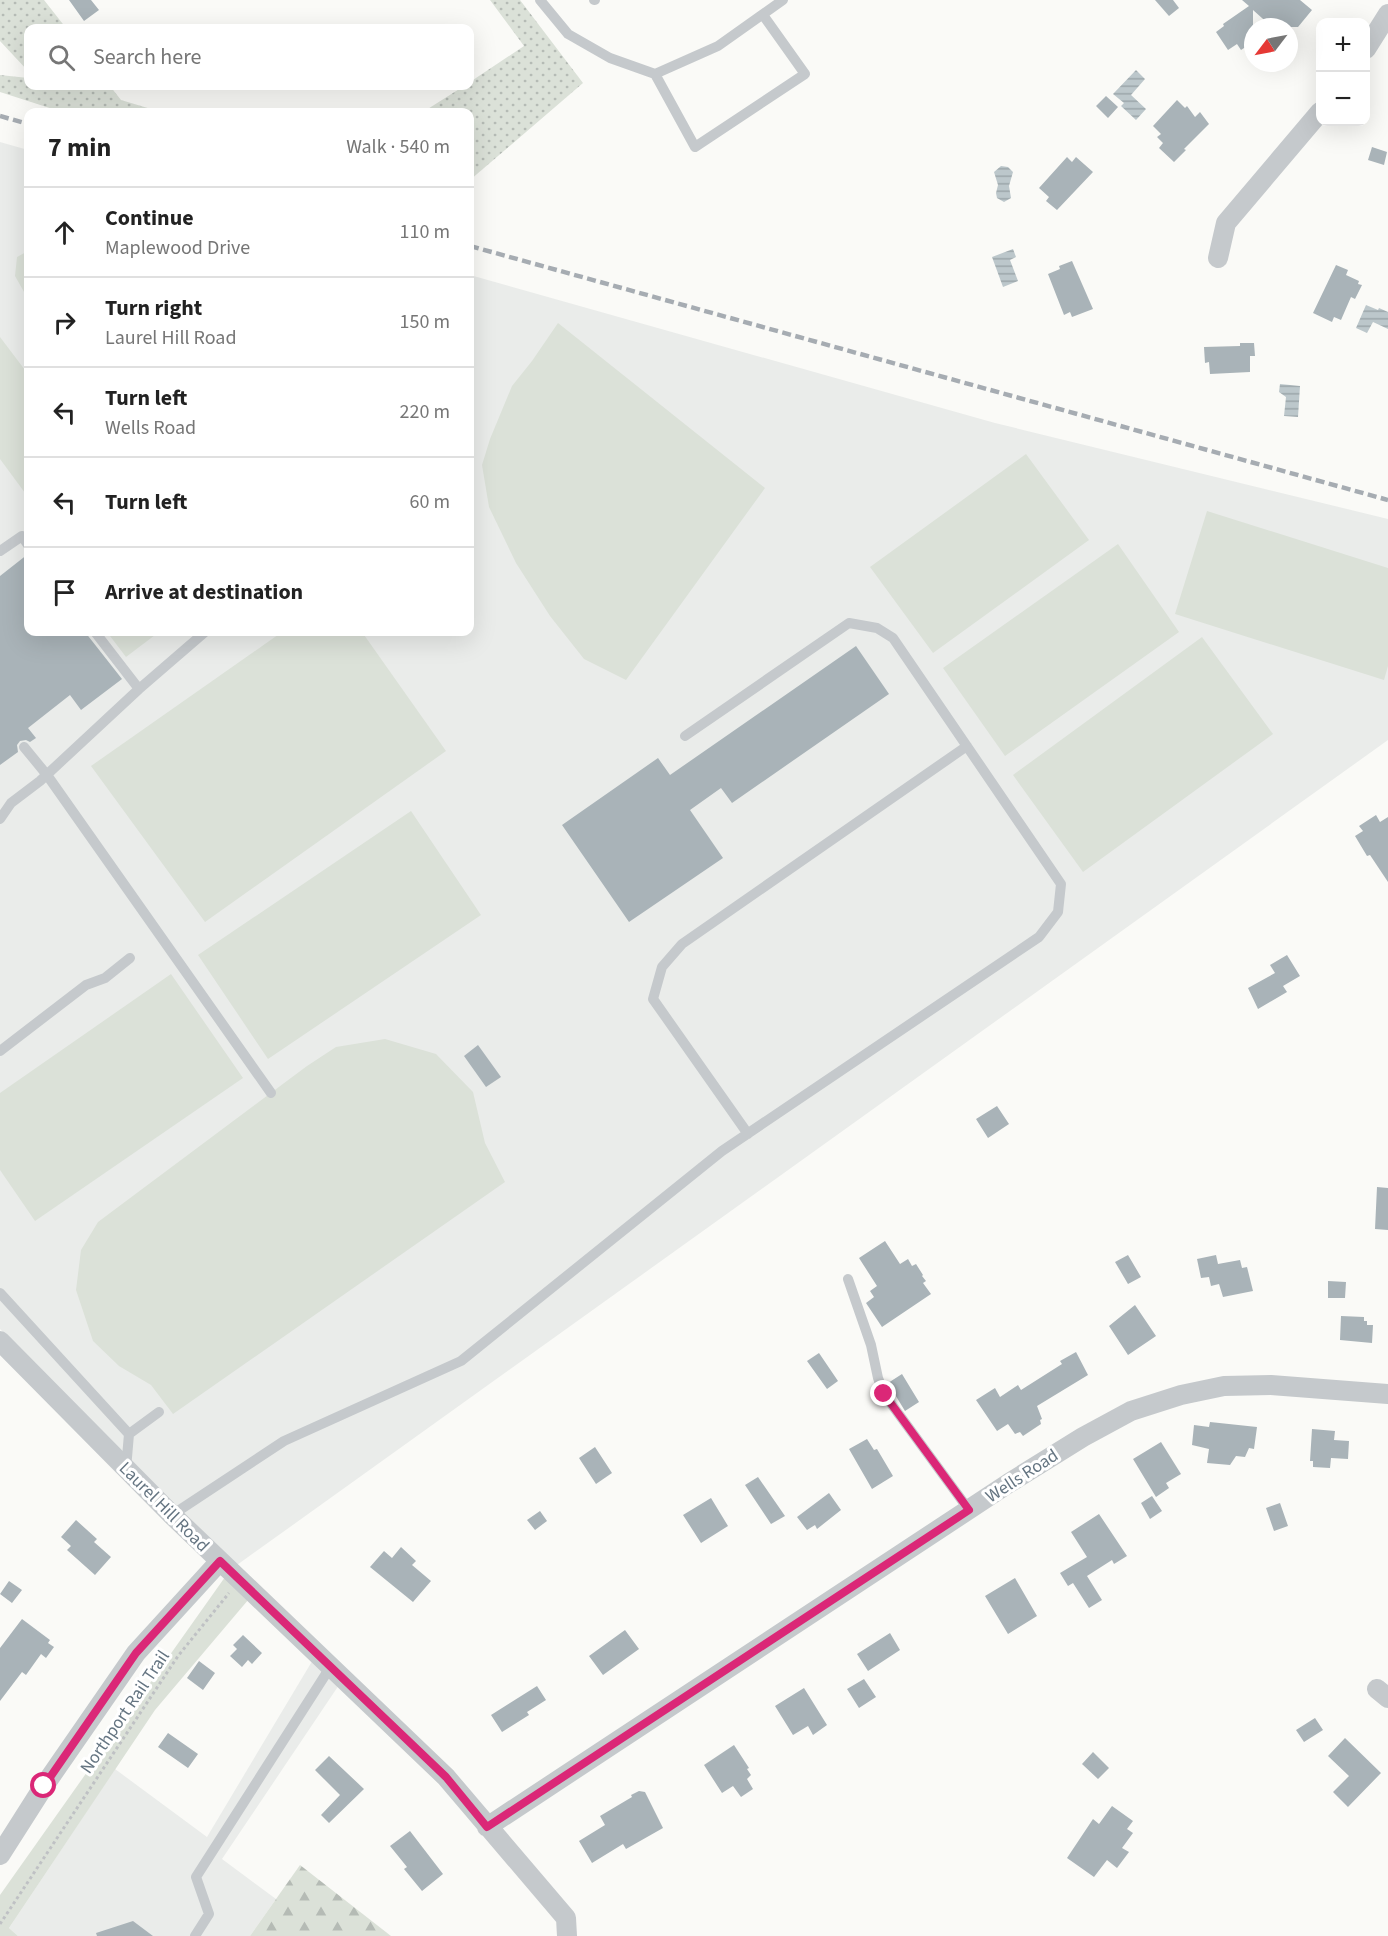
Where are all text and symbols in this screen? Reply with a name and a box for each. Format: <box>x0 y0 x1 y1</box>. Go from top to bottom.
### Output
north arrow <box>1244 18 1298 72</box>
map controls <box>1316 18 1370 126</box>
button: + <box>1316 18 1370 72</box>
search box <box>24 24 474 90</box>
icon: search <box>45 41 78 74</box>
text: Search here <box>93 41 201 73</box>
button: − <box>1316 72 1370 126</box>
text: 7 min <box>48 129 111 166</box>
text: Walk · 540 m <box>346 133 450 161</box>
text: Continue <box>105 202 194 234</box>
icon: ahead <box>48 216 81 249</box>
text: 110 m <box>400 218 450 246</box>
text: Maplewood Drive <box>105 234 250 262</box>
text: Turn right <box>105 292 202 324</box>
icon: right <box>48 306 81 339</box>
text: 150 m <box>400 308 450 336</box>
text: Laurel Hill Road <box>105 324 237 352</box>
text: Turn left <box>105 382 187 414</box>
icon: left <box>48 396 81 429</box>
text: 220 m <box>400 398 450 426</box>
text: Wells Road <box>105 414 196 442</box>
icon: left <box>48 486 81 519</box>
text: Turn left <box>105 486 187 518</box>
text: 60 m <box>410 488 450 516</box>
icon: arrive <box>48 576 81 609</box>
text: Arrive at destination <box>105 576 303 608</box>
route end <box>870 1380 896 1406</box>
street label: Wells Road <box>981 1443 1063 1509</box>
street label: Laurel Hill Road <box>113 1456 215 1558</box>
street label: Northport Rail Trail <box>74 1645 176 1779</box>
route start <box>30 1772 56 1798</box>

